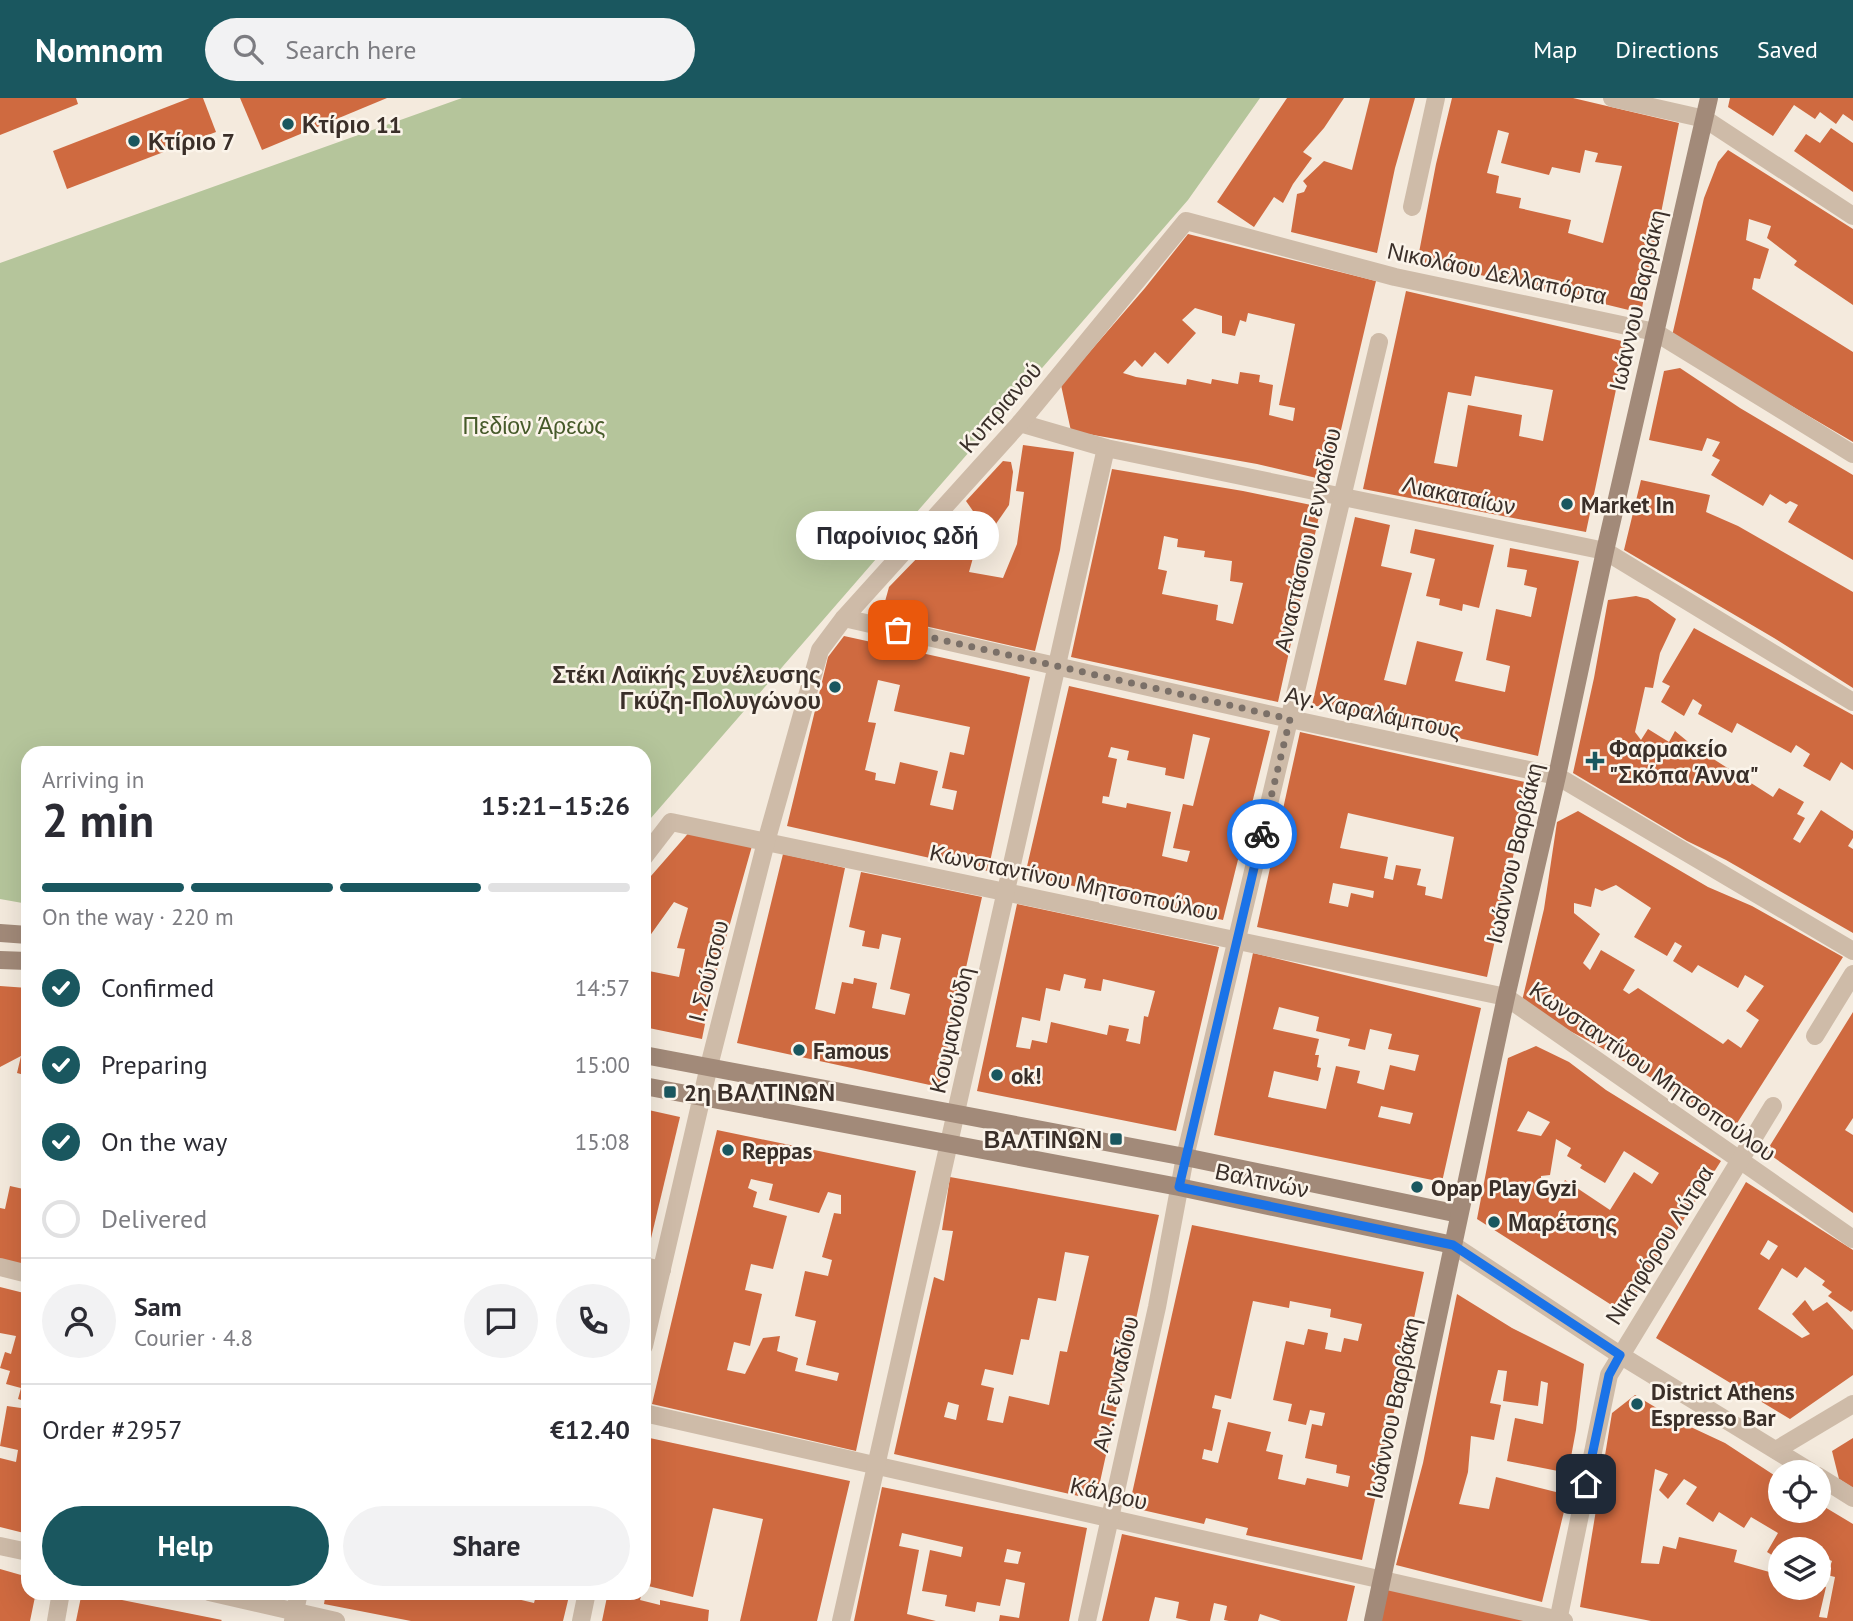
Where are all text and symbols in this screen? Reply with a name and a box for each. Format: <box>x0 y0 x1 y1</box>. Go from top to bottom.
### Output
search box <box>205 18 695 81</box>
text: Nomnom <box>35 28 163 71</box>
icon: search <box>229 30 267 68</box>
text: Search here <box>285 33 416 66</box>
text: Map <box>1533 34 1577 65</box>
text: Directions <box>1615 34 1719 65</box>
text: Saved <box>1757 34 1818 65</box>
place label: Κτίριο 11 <box>302 110 402 139</box>
marker: Κτίριο 11 <box>280 116 296 132</box>
place label: Κτίριο 7 <box>148 127 235 156</box>
marker: Κτίριο 7 <box>126 133 142 149</box>
street label: Ιωάννου Βαρβάκη <box>1602 207 1672 393</box>
street label: Νικολάου Δελλαπόρτα <box>1385 236 1609 310</box>
street label: Κυπριανού <box>952 355 1048 459</box>
park label: Πεδίον Άρεως <box>463 411 605 440</box>
street label: Αναστάσιου Γενναδίου <box>1267 425 1347 655</box>
street label: Λιακαταίων <box>1400 469 1518 521</box>
place label: Market In <box>1581 490 1675 519</box>
marker: Market In <box>1559 496 1575 512</box>
callout: Παροίνιος Ωδή <box>796 511 1000 560</box>
text: Παροίνιος Ωδή <box>816 521 979 550</box>
pin <box>868 600 928 660</box>
icon: bag <box>879 611 917 649</box>
place label: Στέκι Λαϊκής Συνέλευσης Γκύζη-Πολυγώνου <box>552 660 821 715</box>
marker: Στέκι Λαϊκής Συνέλευσης Γκύζη-Πολυγώνου <box>827 679 843 695</box>
street label: Αγ. Χαραλάμπους <box>1282 679 1464 745</box>
place label: Φαρμακείο "Σκόπα Άννα" <box>1609 734 1759 789</box>
marker: Φαρμακείο "Σκόπα Άννα" <box>1587 753 1603 769</box>
street label: Ιωάννου Βαρβάκη <box>1479 760 1549 946</box>
text: Arriving in <box>42 765 144 794</box>
text: 15:21–15:26 <box>481 789 630 822</box>
text: 2 min <box>42 790 154 850</box>
courier <box>1227 799 1297 869</box>
icon: bike <box>1243 815 1281 853</box>
street label: Κωνσταντίνου Μητσοπούλου <box>927 837 1221 927</box>
text: On the way · 220 m <box>42 902 234 931</box>
street label: Ι. Σούτσου <box>681 917 735 1025</box>
street label: Κουμανούδη <box>922 964 980 1096</box>
icon: check <box>42 969 80 1007</box>
text: Confirmed <box>101 971 214 1004</box>
text: 14:57 <box>575 973 630 1002</box>
street label: Κωνσταντίνου Μητσοπούλου <box>1524 975 1782 1167</box>
place label: Famous <box>813 1036 889 1065</box>
marker: Famous <box>791 1042 807 1058</box>
icon: check <box>42 1046 80 1084</box>
text: Preparing <box>101 1048 208 1081</box>
text: 15:00 <box>575 1050 630 1079</box>
place label: ok! <box>1011 1061 1041 1090</box>
marker: ok! <box>989 1067 1005 1083</box>
place label: 2η ΒΑΛΤΙΝΩΝ <box>684 1078 835 1107</box>
marker: 2η ΒΑΛΤΙΝΩΝ <box>662 1084 678 1100</box>
icon: check <box>42 1123 80 1161</box>
text: On the way <box>101 1125 227 1158</box>
place label: ΒΑΛΤΙΝΩΝ <box>984 1125 1102 1154</box>
text: 15:08 <box>575 1127 630 1156</box>
marker: ΒΑΛΤΙΝΩΝ <box>1108 1131 1124 1147</box>
place label: Reppas <box>742 1136 813 1165</box>
marker: Reppas <box>720 1142 736 1158</box>
street label: Βαλτινών <box>1212 1156 1312 1204</box>
street label: Νικηφόρου Λύτρα <box>1599 1160 1719 1330</box>
place label: Opap Play Gyzi <box>1431 1173 1577 1202</box>
marker: Opap Play Gyzi <box>1409 1179 1425 1195</box>
text: Delivered <box>101 1202 207 1235</box>
place label: Μαρέτσης <box>1508 1208 1617 1237</box>
marker: Μαρέτσης <box>1486 1214 1502 1230</box>
button: person <box>42 1284 116 1358</box>
button: chat <box>464 1284 538 1358</box>
button: phone <box>556 1284 630 1358</box>
text: Sam <box>134 1290 182 1323</box>
street label: Αν. Γενναδίου <box>1085 1313 1145 1455</box>
street label: Ιωάννου Βαρβάκη <box>1360 1315 1426 1501</box>
text: Courier · 4.8 <box>134 1323 253 1352</box>
place label: District Athens Espresso Bar <box>1651 1377 1795 1432</box>
marker: District Athens Espresso Bar <box>1629 1396 1645 1412</box>
text: Order #2957 <box>42 1413 182 1446</box>
text: €12.40 <box>550 1413 630 1446</box>
pin <box>1556 1454 1616 1514</box>
map controls <box>1768 1460 1831 1600</box>
button: locate <box>1768 1460 1831 1523</box>
icon: home <box>1567 1465 1605 1503</box>
street label: Κάλβου <box>1068 1470 1150 1516</box>
button: Help <box>42 1506 329 1586</box>
button: Share <box>343 1506 630 1586</box>
button: layers <box>1768 1537 1831 1600</box>

